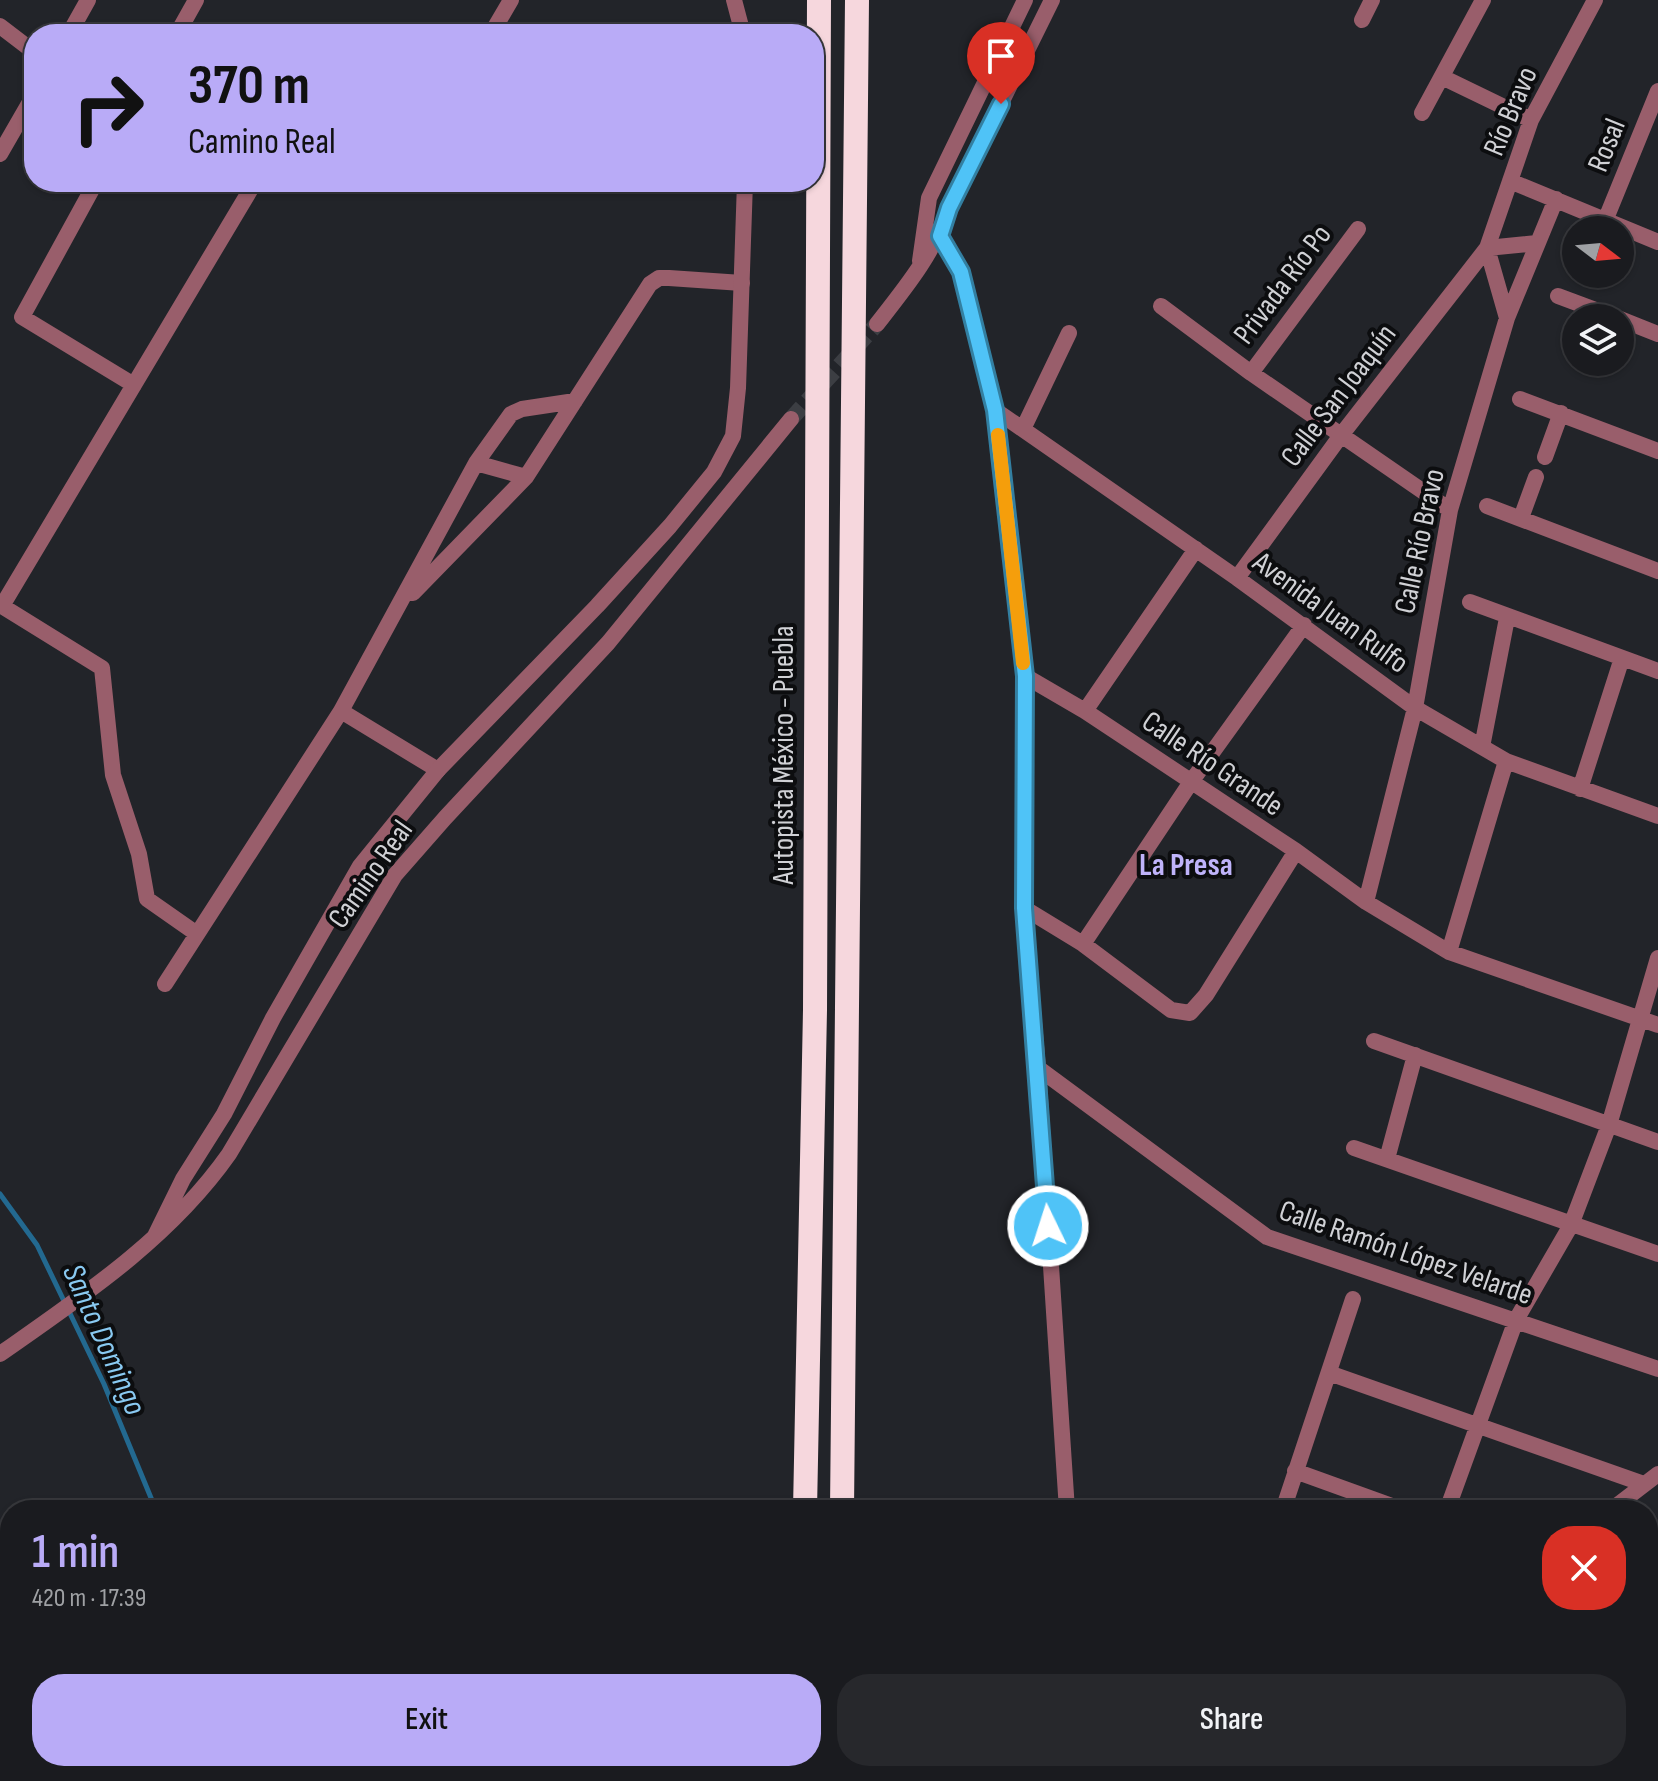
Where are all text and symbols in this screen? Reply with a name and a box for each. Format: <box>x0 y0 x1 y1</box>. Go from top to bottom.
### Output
pin <box>967 22 1035 104</box>
icon: arrive <box>979 34 1023 78</box>
text: 370 m <box>188 53 310 120</box>
icon: right <box>56 56 160 160</box>
street label: Río Bravo <box>1476 61 1546 161</box>
street label: Rosal <box>1580 114 1634 177</box>
text: Camino Real <box>188 121 336 164</box>
north arrow <box>1562 216 1634 288</box>
map controls <box>1562 216 1634 376</box>
street label: Privada Río Po <box>1226 218 1339 351</box>
button: layers <box>1562 304 1634 376</box>
street label: Calle San Joaquín <box>1274 317 1404 474</box>
street label: Calle Río Bravo <box>1387 466 1453 617</box>
street label: Avenida Juan Rulfo <box>1245 544 1415 681</box>
street label: Autopista México - Puebla <box>766 625 802 886</box>
street label: Calle Río Grande <box>1135 704 1290 824</box>
street label: Camino Real <box>321 814 421 935</box>
district label: La Presa <box>1139 846 1233 885</box>
position arrow <box>1006 1184 1090 1268</box>
street label: Calle Ramón López Velarde <box>1274 1193 1537 1313</box>
water label: Santo Domingo <box>53 1258 154 1421</box>
text: 1 min <box>32 1524 119 1581</box>
button: close <box>1542 1526 1626 1610</box>
text: 420 m · 17:39 <box>32 1583 146 1614</box>
button: Exit <box>32 1674 821 1766</box>
button: Share <box>837 1674 1626 1766</box>

